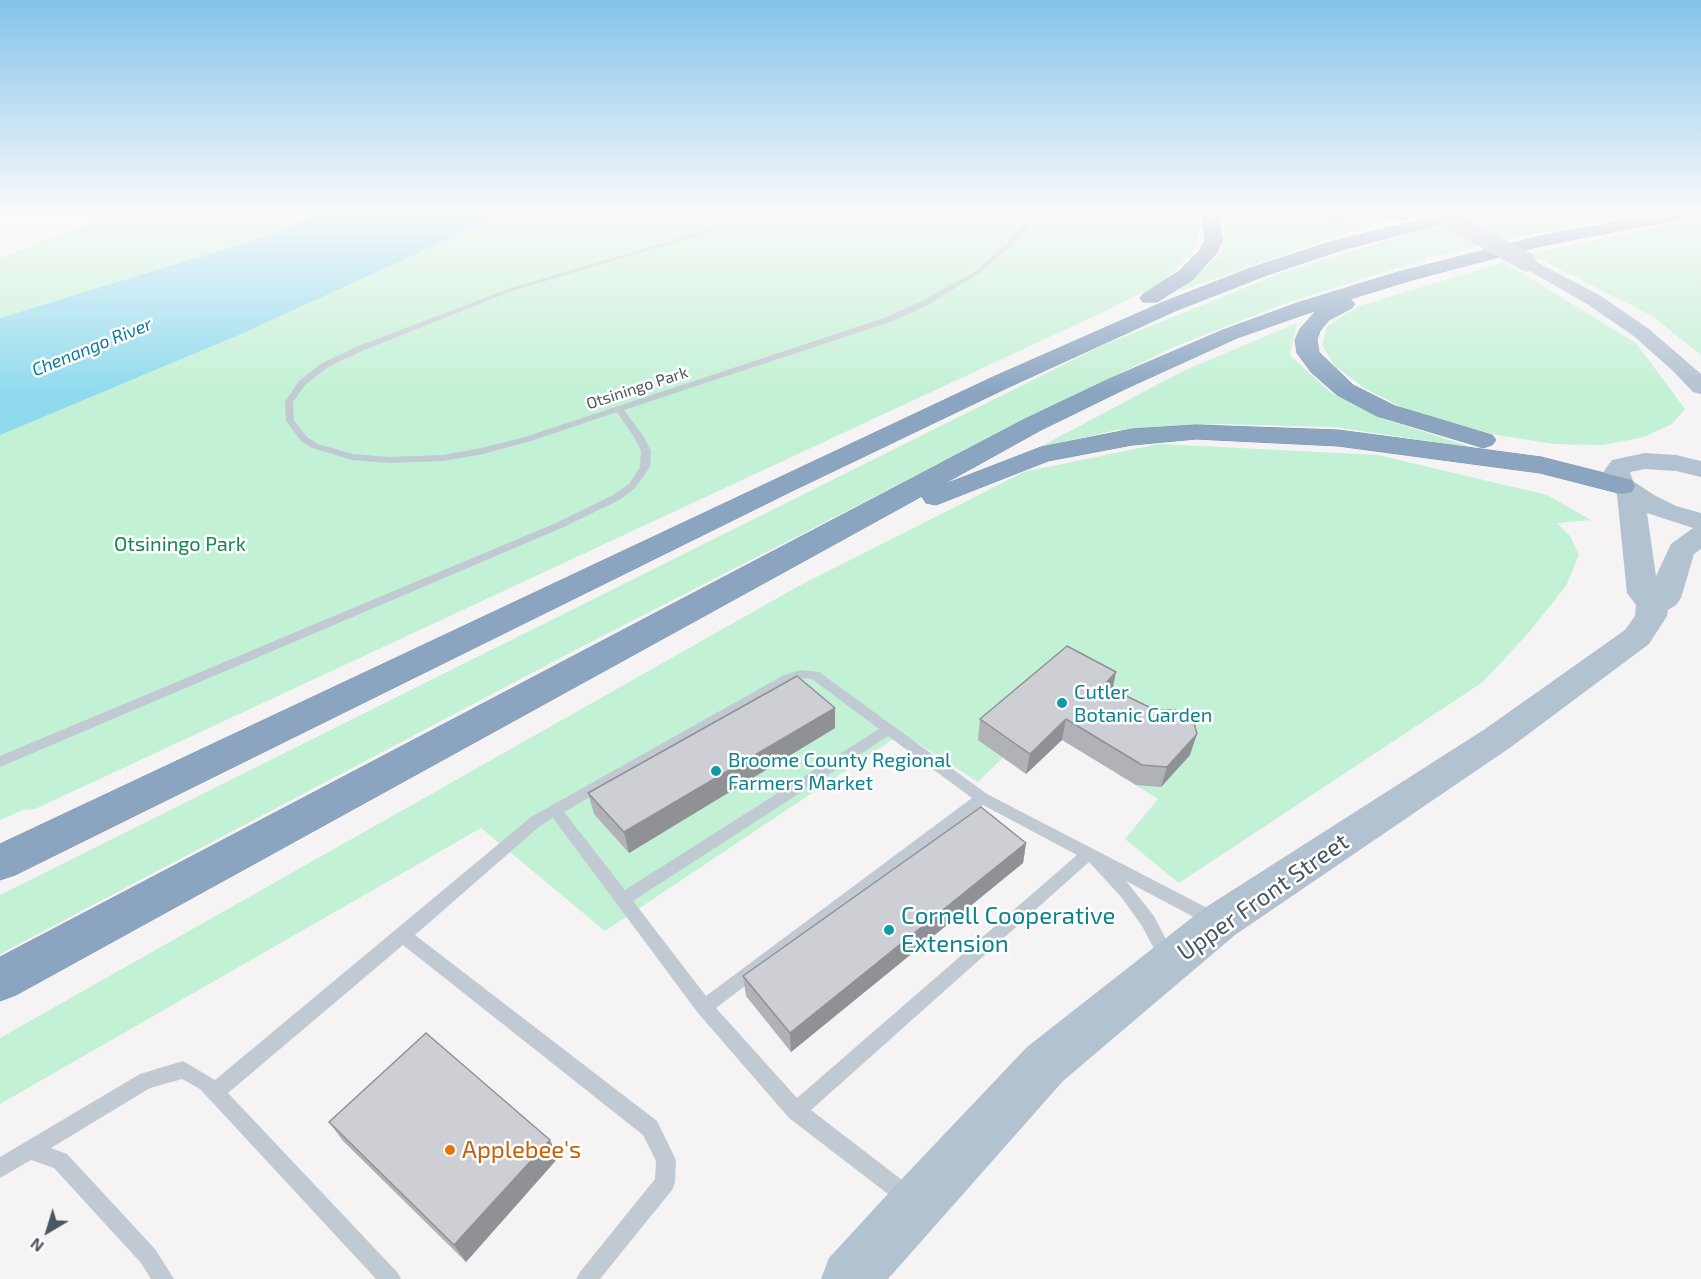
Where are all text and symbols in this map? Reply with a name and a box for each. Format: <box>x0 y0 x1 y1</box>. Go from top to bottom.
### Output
water label: Chenango River <box>29 313 155 381</box>
street label: Otsiningo Park <box>584 363 690 413</box>
park label: Otsiningo Park <box>114 532 246 556</box>
place label: Cutler Botanic Garden <box>1074 680 1212 727</box>
marker: Cutler Botanic Garden <box>1055 696 1069 710</box>
place label: Broome County Regional Farmers Market <box>728 748 951 795</box>
marker: Broome County Regional Farmers Market <box>709 764 723 778</box>
street label: Upper Front Street <box>1172 827 1354 967</box>
place label: Cornell Cooperative Extension <box>901 902 1115 958</box>
marker: Cornell Cooperative Extension <box>882 923 896 937</box>
place label: Applebee's <box>462 1136 581 1164</box>
marker: Applebee's <box>443 1143 457 1157</box>
north arrow <box>18 1201 78 1261</box>
text: N <box>26 1235 47 1257</box>

